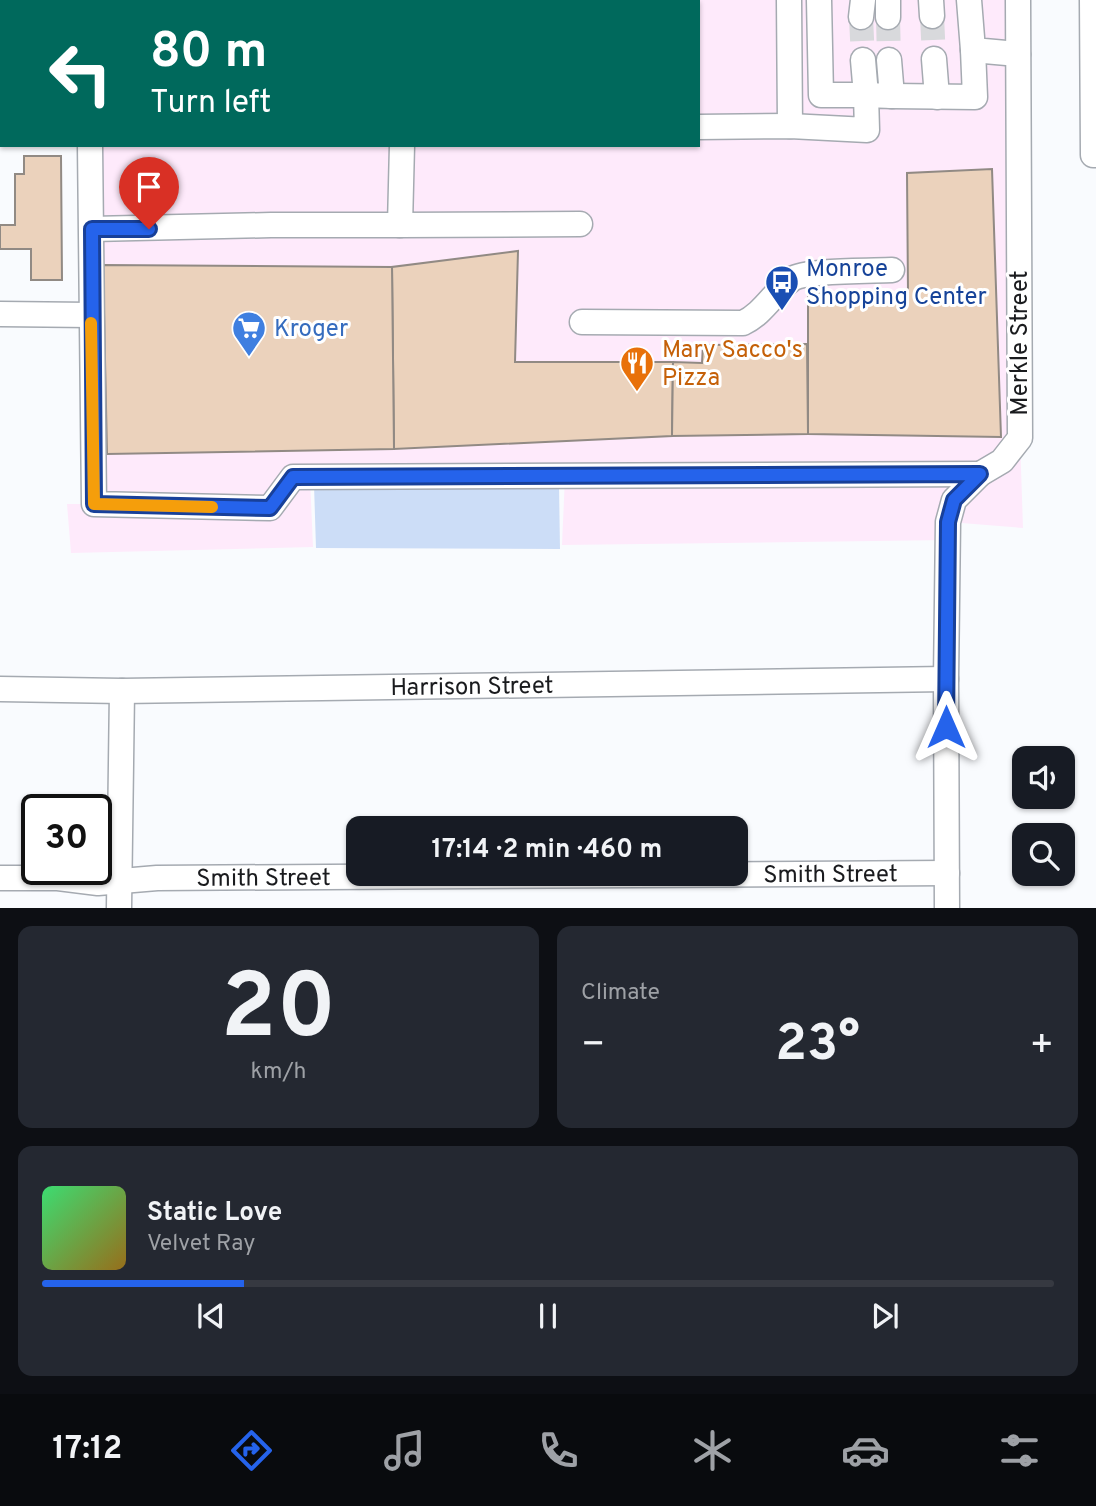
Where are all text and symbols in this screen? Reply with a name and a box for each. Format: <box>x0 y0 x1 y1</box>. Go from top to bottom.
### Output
text: 80 m <box>150 23 267 85</box>
icon: left <box>35 28 126 119</box>
text: Turn left <box>150 84 271 124</box>
pin <box>119 157 179 229</box>
icon: arrive <box>130 168 168 206</box>
place label: Monroe Shopping Center <box>806 255 987 313</box>
bus stop icon: Monroe Shopping Center <box>763 263 801 312</box>
street label: Merkle Street <box>1006 270 1036 416</box>
supermarket icon: Kroger <box>230 309 268 358</box>
place label: Kroger <box>274 315 348 345</box>
place label: Mary Sacco's Pizza <box>662 336 803 394</box>
restaurant icon: Mary Sacco's Pizza <box>618 344 656 393</box>
street label: Harrison Street <box>390 672 554 704</box>
position arrow <box>909 690 983 764</box>
map controls <box>1012 746 1075 886</box>
button: sound <box>1012 746 1075 809</box>
speed limit sign: 30 <box>21 794 112 885</box>
button: search <box>1012 823 1075 886</box>
text: 17:14 · 2 min · 460 m <box>432 834 662 867</box>
street label: Smith Street <box>763 860 898 891</box>
street label: Smith Street <box>196 864 331 895</box>
text: 20 <box>221 955 336 1070</box>
text: Climate <box>581 979 660 1008</box>
text: 23° <box>775 1013 860 1079</box>
text: − <box>581 1022 606 1071</box>
text: + <box>1029 1022 1054 1071</box>
text: km/h <box>251 1058 306 1087</box>
text: Static Love <box>147 1197 282 1230</box>
text: Velvet Ray <box>147 1230 255 1259</box>
icon: previous <box>192 1297 230 1335</box>
icon: pause <box>529 1297 567 1335</box>
icon: next <box>866 1297 904 1335</box>
icon: directions <box>227 1426 276 1475</box>
icon: music <box>380 1426 429 1475</box>
icon: phone <box>534 1426 583 1475</box>
icon: climate <box>688 1426 737 1475</box>
icon: car <box>841 1426 890 1475</box>
icon: filters <box>995 1426 1044 1475</box>
text: 17:12 <box>52 1430 122 1470</box>

